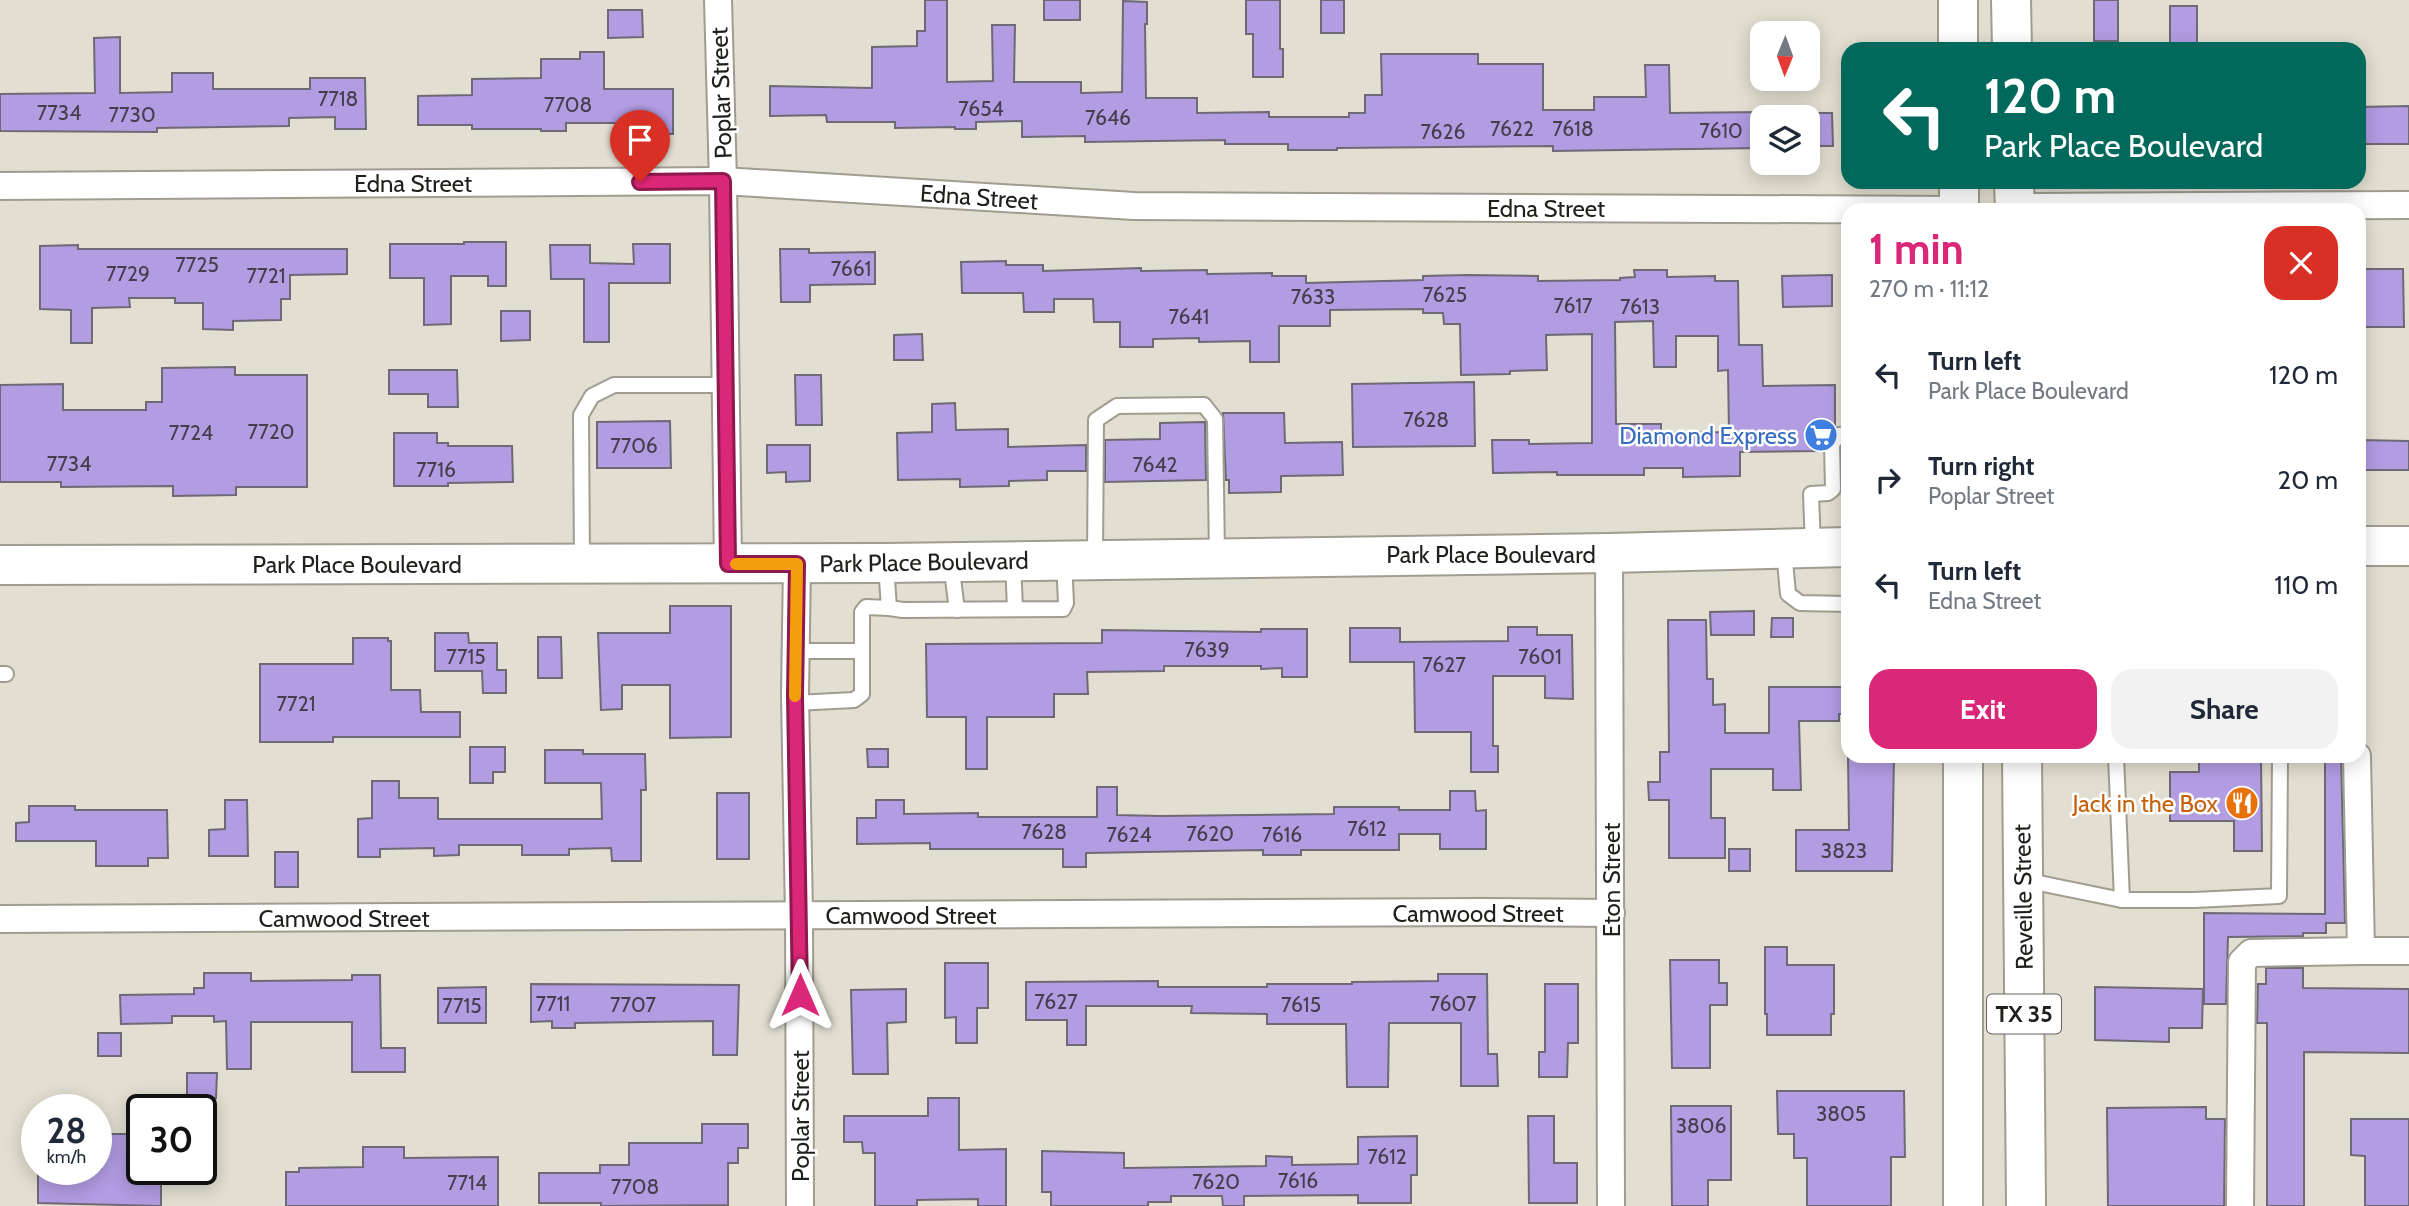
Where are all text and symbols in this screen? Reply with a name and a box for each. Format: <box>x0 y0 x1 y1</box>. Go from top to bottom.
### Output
north arrow <box>1750 21 1820 91</box>
map controls <box>1750 21 1820 175</box>
street label: Poplar Street <box>704 27 738 159</box>
text: 120 m <box>1984 66 2116 125</box>
icon: left <box>1869 70 1960 161</box>
house number: 7718 <box>318 86 358 111</box>
house number: 7708 <box>544 92 592 117</box>
house number: 7654 <box>958 96 1004 121</box>
house number: 7734 <box>37 100 81 125</box>
house number: 7730 <box>108 102 156 127</box>
house number: 7646 <box>1085 105 1131 130</box>
button: layers <box>1750 105 1820 175</box>
pin <box>610 110 670 182</box>
house number: 7622 <box>1490 116 1534 141</box>
house number: 7618 <box>1552 116 1594 141</box>
house number: 7610 <box>1699 118 1743 143</box>
house number: 7626 <box>1421 119 1466 144</box>
icon: arrive <box>621 121 659 159</box>
text: Park Place Boulevard <box>1984 126 2263 165</box>
street label: Edna Street <box>354 169 472 198</box>
street label: Edna Street <box>919 178 1039 216</box>
street label: Edna Street <box>1487 194 1605 223</box>
text: 1 min <box>1869 223 1964 275</box>
button: close <box>2264 226 2338 300</box>
house number: 7725 <box>175 252 219 277</box>
house number: 7661 <box>831 256 871 281</box>
house number: 7729 <box>106 261 150 286</box>
house number: 7721 <box>247 263 285 288</box>
text: 270 m · 11:12 <box>1869 275 1989 303</box>
house number: 7625 <box>1423 282 1467 307</box>
house number: 7633 <box>1291 284 1335 309</box>
house number: 7617 <box>1553 293 1593 318</box>
house number: 7613 <box>1620 294 1660 319</box>
house number: 7641 <box>1169 304 1209 329</box>
text: Turn left <box>1928 345 2021 377</box>
icon: left <box>1869 356 1907 394</box>
text: 120 m <box>2269 359 2338 391</box>
text: Park Place Boulevard <box>1928 377 2129 405</box>
house number: 7628 <box>1403 407 1449 432</box>
supermarket icon: Diamond Express <box>1802 416 1840 454</box>
house number: 7720 <box>248 419 294 444</box>
house number: 7724 <box>169 420 213 445</box>
place label: Diamond Express <box>1619 421 1797 450</box>
house number: 7706 <box>610 433 658 458</box>
text: Turn right <box>1928 450 2034 482</box>
house number: 7734 <box>47 451 91 476</box>
house number: 7642 <box>1132 452 1178 477</box>
house number: 7716 <box>416 457 456 482</box>
icon: right <box>1869 461 1907 499</box>
text: 20 m <box>2278 464 2338 496</box>
text: Poplar Street <box>1928 482 2054 510</box>
street label: Park Place Boulevard <box>1386 540 1596 569</box>
street label: Park Place Boulevard <box>819 546 1029 578</box>
street label: Park Place Boulevard <box>252 550 462 579</box>
text: Turn left <box>1928 555 2021 587</box>
icon: left <box>1869 566 1907 604</box>
text: 110 m <box>2274 569 2338 601</box>
text: Edna Street <box>1928 587 2041 615</box>
house number: 7639 <box>1184 637 1230 662</box>
house number: 7715 <box>446 644 486 669</box>
house number: 7601 <box>1518 644 1562 669</box>
house number: 7627 <box>1422 652 1466 677</box>
button: Exit <box>1869 669 2097 749</box>
button: Share <box>2111 669 2338 749</box>
house number: 7721 <box>277 691 315 716</box>
restaurant icon: Jack in the Box <box>2223 784 2261 822</box>
place label: Jack in the Box <box>2071 789 2219 818</box>
house number: 7612 <box>1347 816 1387 841</box>
house number: 7628 <box>1021 819 1067 844</box>
house number: 7620 <box>1186 821 1234 846</box>
house number: 7624 <box>1106 822 1152 847</box>
house number: 7616 <box>1262 822 1302 847</box>
street label: Eton Street <box>1597 823 1626 937</box>
street label: Reveille Street <box>2007 824 2039 970</box>
house number: 3823 <box>1821 838 1867 863</box>
street label: Camwood Street <box>1392 899 1564 928</box>
street label: Camwood Street <box>825 901 997 930</box>
street label: Camwood Street <box>258 904 430 933</box>
position arrow <box>763 958 837 1032</box>
house number: 7627 <box>1034 989 1078 1014</box>
house number: 7711 <box>536 991 570 1016</box>
house number: 7607 <box>1430 991 1477 1016</box>
house number: 7707 <box>610 992 656 1017</box>
house number: 7615 <box>1281 992 1321 1017</box>
house number: 7715 <box>442 993 482 1018</box>
road number: TX 35 <box>1987 995 2061 1034</box>
street label: Poplar Street <box>786 1050 815 1182</box>
speed limit sign: 30 <box>126 1094 217 1185</box>
house number: 3805 <box>1816 1101 1866 1126</box>
text: 28 <box>47 1109 86 1152</box>
house number: 3806 <box>1676 1113 1726 1138</box>
house number: 7612 <box>1367 1144 1407 1169</box>
text: km/h <box>47 1146 86 1168</box>
house number: 7616 <box>1278 1168 1318 1193</box>
house number: 7620 <box>1192 1169 1240 1194</box>
house number: 7714 <box>447 1170 487 1195</box>
house number: 7708 <box>611 1174 659 1199</box>

